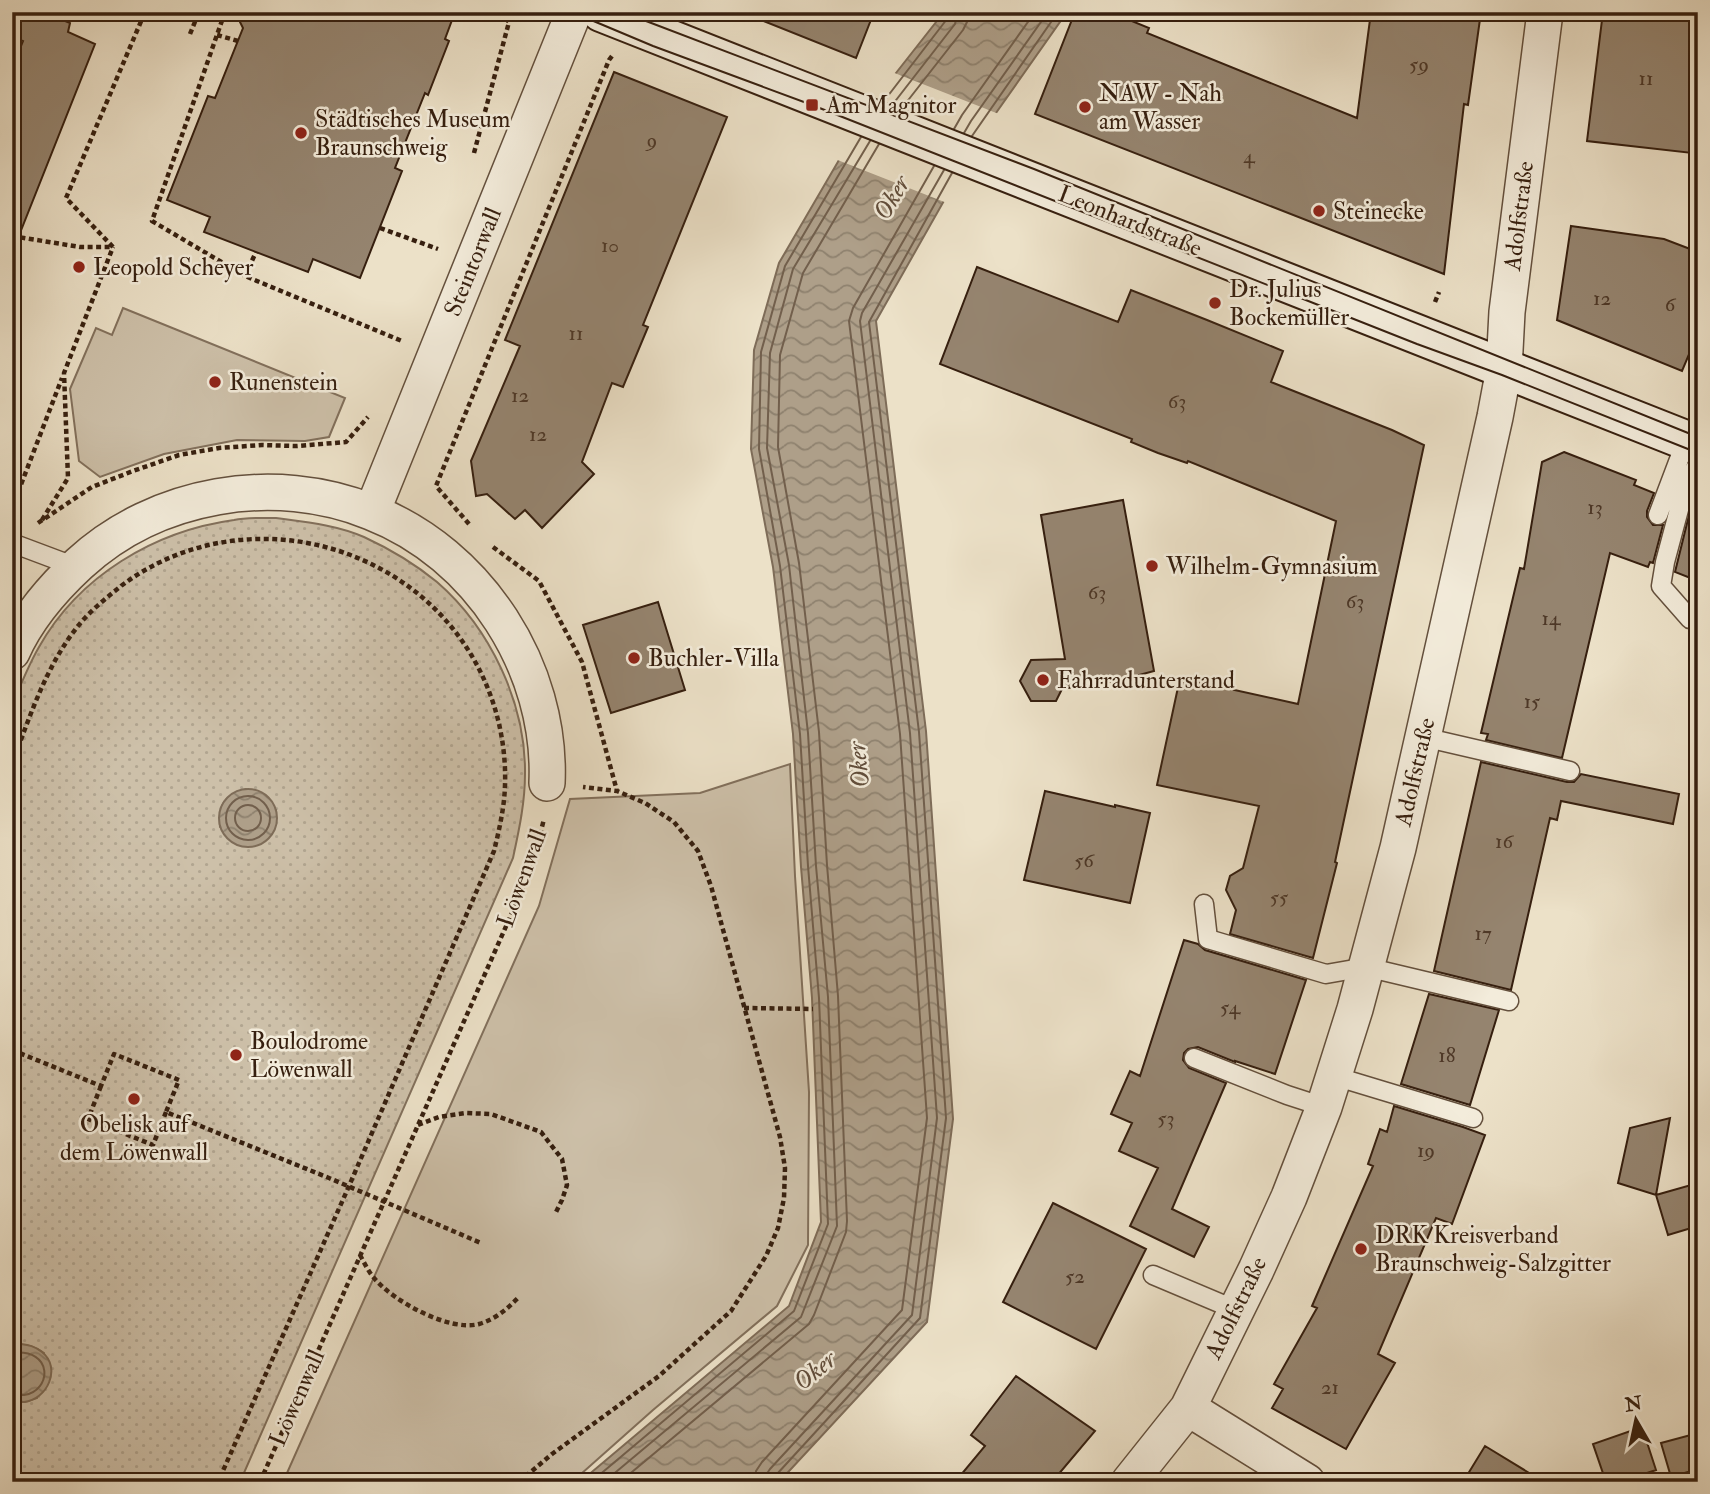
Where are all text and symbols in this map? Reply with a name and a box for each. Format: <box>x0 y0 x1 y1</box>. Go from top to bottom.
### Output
house number: 59 <box>1409 51 1429 78</box>
house number: 11 <box>1639 65 1654 92</box>
place label: NAW - Nah am Wasser <box>1099 78 1222 137</box>
place label: Am Magnitor <box>825 90 957 121</box>
marker: Am Magnitor <box>804 97 820 113</box>
marker: NAW - Nah am Wasser <box>1077 99 1093 115</box>
place label: Städtisches Museum Braunschweig <box>315 104 511 163</box>
marker: Städtisches Museum Braunschweig <box>293 125 309 141</box>
house number: 9 <box>645 127 657 154</box>
house number: 4 <box>1243 143 1256 170</box>
street label: Adolfstraße <box>1497 159 1541 274</box>
water label: Oker <box>866 169 918 226</box>
street label: Leonhardstraße <box>1054 178 1206 264</box>
place label: Steinecke <box>1333 196 1424 227</box>
street label: Steintorwall <box>437 203 509 321</box>
marker: Steinecke <box>1311 203 1327 219</box>
house number: 10 <box>601 232 619 259</box>
place label: Leopold Scheyer <box>93 252 254 283</box>
marker: Leopold Scheyer <box>71 259 87 275</box>
place label: Dr. Julius Bockemüller <box>1229 274 1349 333</box>
house number: 12 <box>1593 285 1611 312</box>
house number: 6 <box>1665 291 1677 318</box>
marker: Dr. Julius Bockemüller <box>1207 295 1223 311</box>
house number: 11 <box>569 320 584 347</box>
place label: Runenstein <box>229 367 338 398</box>
marker: Runenstein <box>207 374 223 390</box>
house number: 12 <box>511 382 529 409</box>
house number: 63 <box>1168 388 1186 415</box>
house number: 12 <box>529 421 547 448</box>
house number: 13 <box>1587 494 1603 521</box>
place label: Wilhelm-Gymnasium <box>1165 551 1378 582</box>
marker: Wilhelm-Gymnasium <box>1144 558 1160 574</box>
house number: 63 <box>1088 579 1106 606</box>
house number: 63 <box>1346 588 1364 615</box>
house number: 14 <box>1542 605 1562 632</box>
place label: Buchler-Villa <box>648 643 780 674</box>
marker: Buchler-Villa <box>626 650 642 666</box>
place label: Fahrradunterstand <box>1057 665 1235 696</box>
marker: Fahrradunterstand <box>1035 672 1051 688</box>
house number: 15 <box>1524 688 1541 715</box>
street label: Adolfstraße <box>1387 715 1443 830</box>
water label: Oker <box>841 739 877 790</box>
street label: Löwenwall <box>490 825 554 931</box>
house number: 16 <box>1495 828 1514 855</box>
house number: 56 <box>1074 847 1095 874</box>
house number: 55 <box>1270 884 1289 911</box>
house number: 17 <box>1474 920 1492 947</box>
house number: 54 <box>1220 994 1242 1021</box>
place label: Boulodrome Löwenwall <box>250 1026 368 1085</box>
house number: 18 <box>1438 1042 1456 1069</box>
marker: Boulodrome Löwenwall <box>228 1047 244 1063</box>
marker: Obelisk auf dem Löwenwall <box>126 1091 142 1107</box>
house number: 53 <box>1157 1105 1175 1132</box>
place label: Obelisk auf dem Löwenwall <box>60 1109 208 1168</box>
house number: 19 <box>1417 1137 1435 1164</box>
place label: DRK Kreisverband Braunschweig-Salzgitter <box>1375 1220 1611 1279</box>
marker: DRK Kreisverband Braunschweig-Salzgitter <box>1353 1241 1369 1257</box>
street label: Adolfstraße <box>1197 1252 1274 1365</box>
house number: 52 <box>1065 1263 1085 1290</box>
water label: Oker <box>787 1343 844 1398</box>
street label: Löwenwall <box>262 1345 332 1451</box>
house number: 21 <box>1321 1374 1339 1401</box>
north arrow <box>1602 1386 1672 1456</box>
text: N <box>1622 1391 1645 1418</box>

